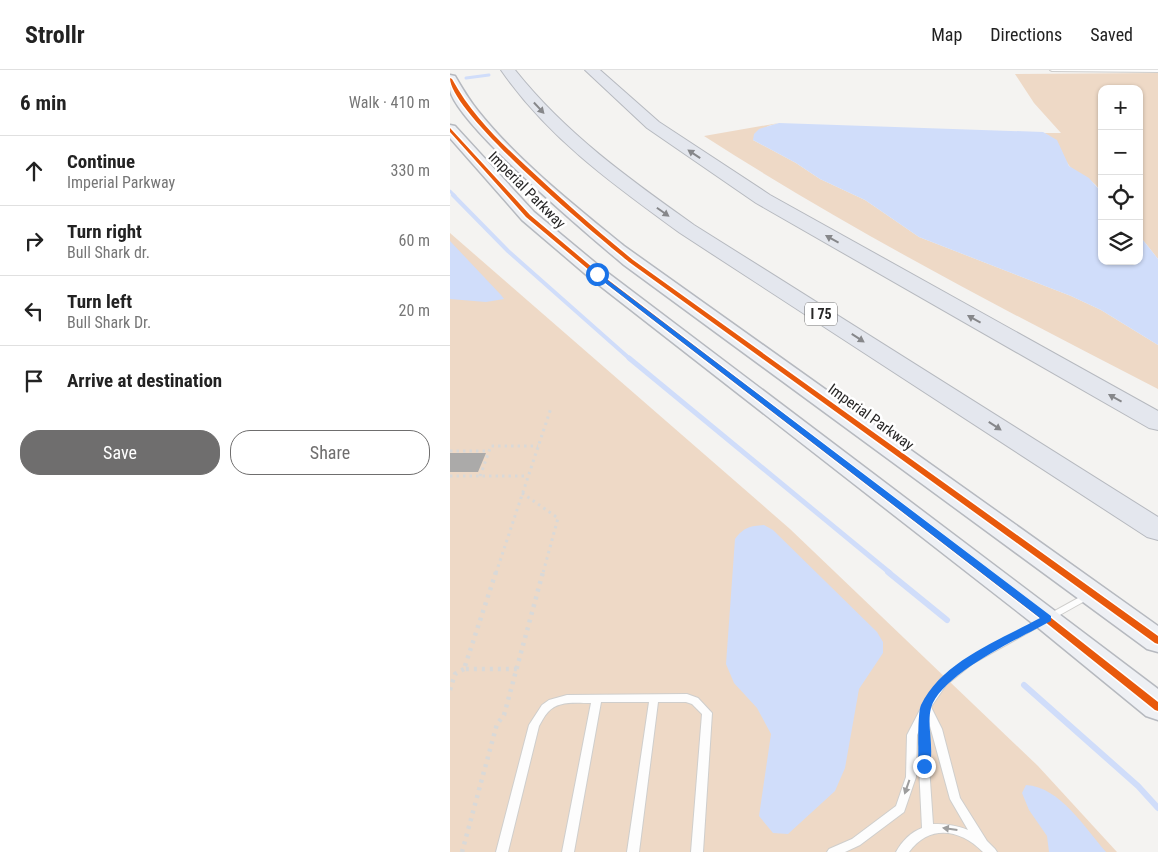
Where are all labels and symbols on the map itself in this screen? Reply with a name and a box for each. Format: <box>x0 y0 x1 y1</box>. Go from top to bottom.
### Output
one-way arrow <box>533 101 545 113</box>
street label: Imperial Parkway <box>485 148 569 232</box>
one-way arrow <box>687 149 700 159</box>
one-way arrow <box>656 207 670 217</box>
one-way arrow <box>825 235 838 244</box>
route start <box>586 263 609 286</box>
road number: I 75 <box>805 302 837 325</box>
one-way arrow <box>967 314 980 323</box>
one-way arrow <box>852 333 865 343</box>
street label: Imperial Parkway <box>825 380 917 454</box>
one-way arrow <box>1108 394 1123 402</box>
one-way arrow <box>988 421 1002 430</box>
route end <box>913 755 936 778</box>
one-way arrow <box>903 780 911 795</box>
one-way arrow <box>942 825 958 833</box>

